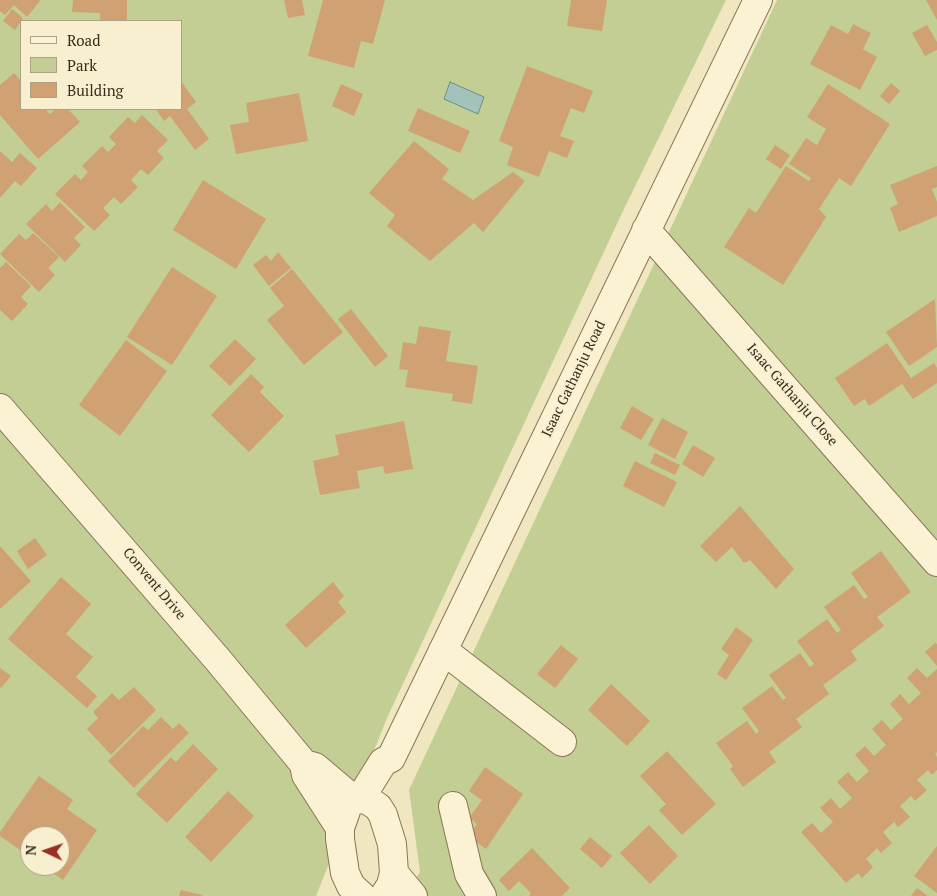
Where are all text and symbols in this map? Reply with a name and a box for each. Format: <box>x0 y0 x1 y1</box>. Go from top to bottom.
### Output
legend <box>20 20 182 110</box>
text: Road <box>67 30 100 50</box>
text: Park <box>67 55 97 75</box>
text: Building <box>67 80 124 100</box>
street label: Isaac Gathanju Road <box>539 318 609 440</box>
street label: Isaac Gathanju Close <box>743 340 841 450</box>
street label: Convent Drive <box>119 545 189 623</box>
north arrow <box>20 826 70 876</box>
text: N <box>21 844 40 856</box>

